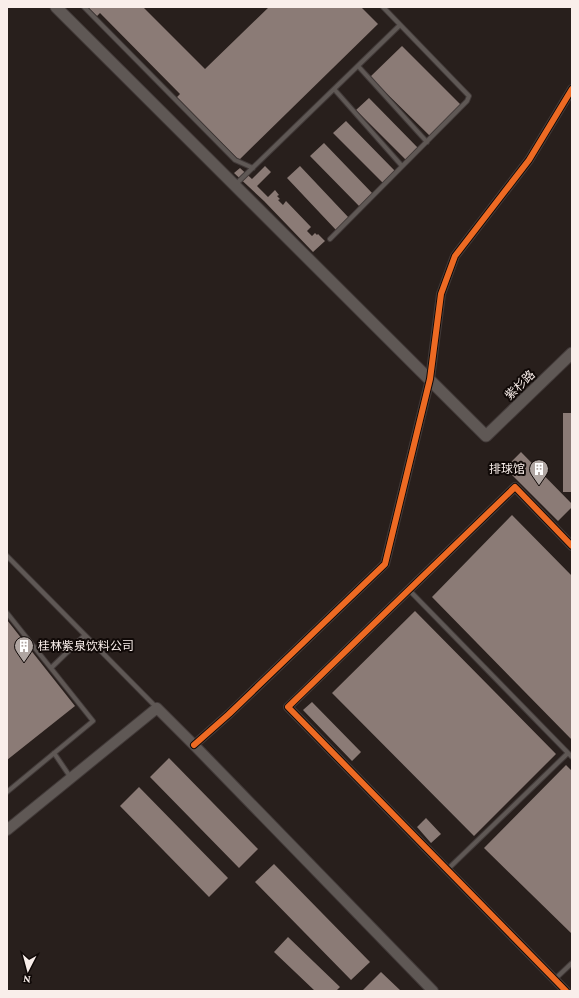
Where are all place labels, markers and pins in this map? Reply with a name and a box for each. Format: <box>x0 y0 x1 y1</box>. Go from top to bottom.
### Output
building icon: 排球馆 <box>528 458 550 486</box>
place label: 排球馆 <box>489 462 525 476</box>
building icon: 桂林紫泉饮料公司 <box>13 635 35 663</box>
place label: 桂林紫泉饮料公司 <box>38 639 134 653</box>

